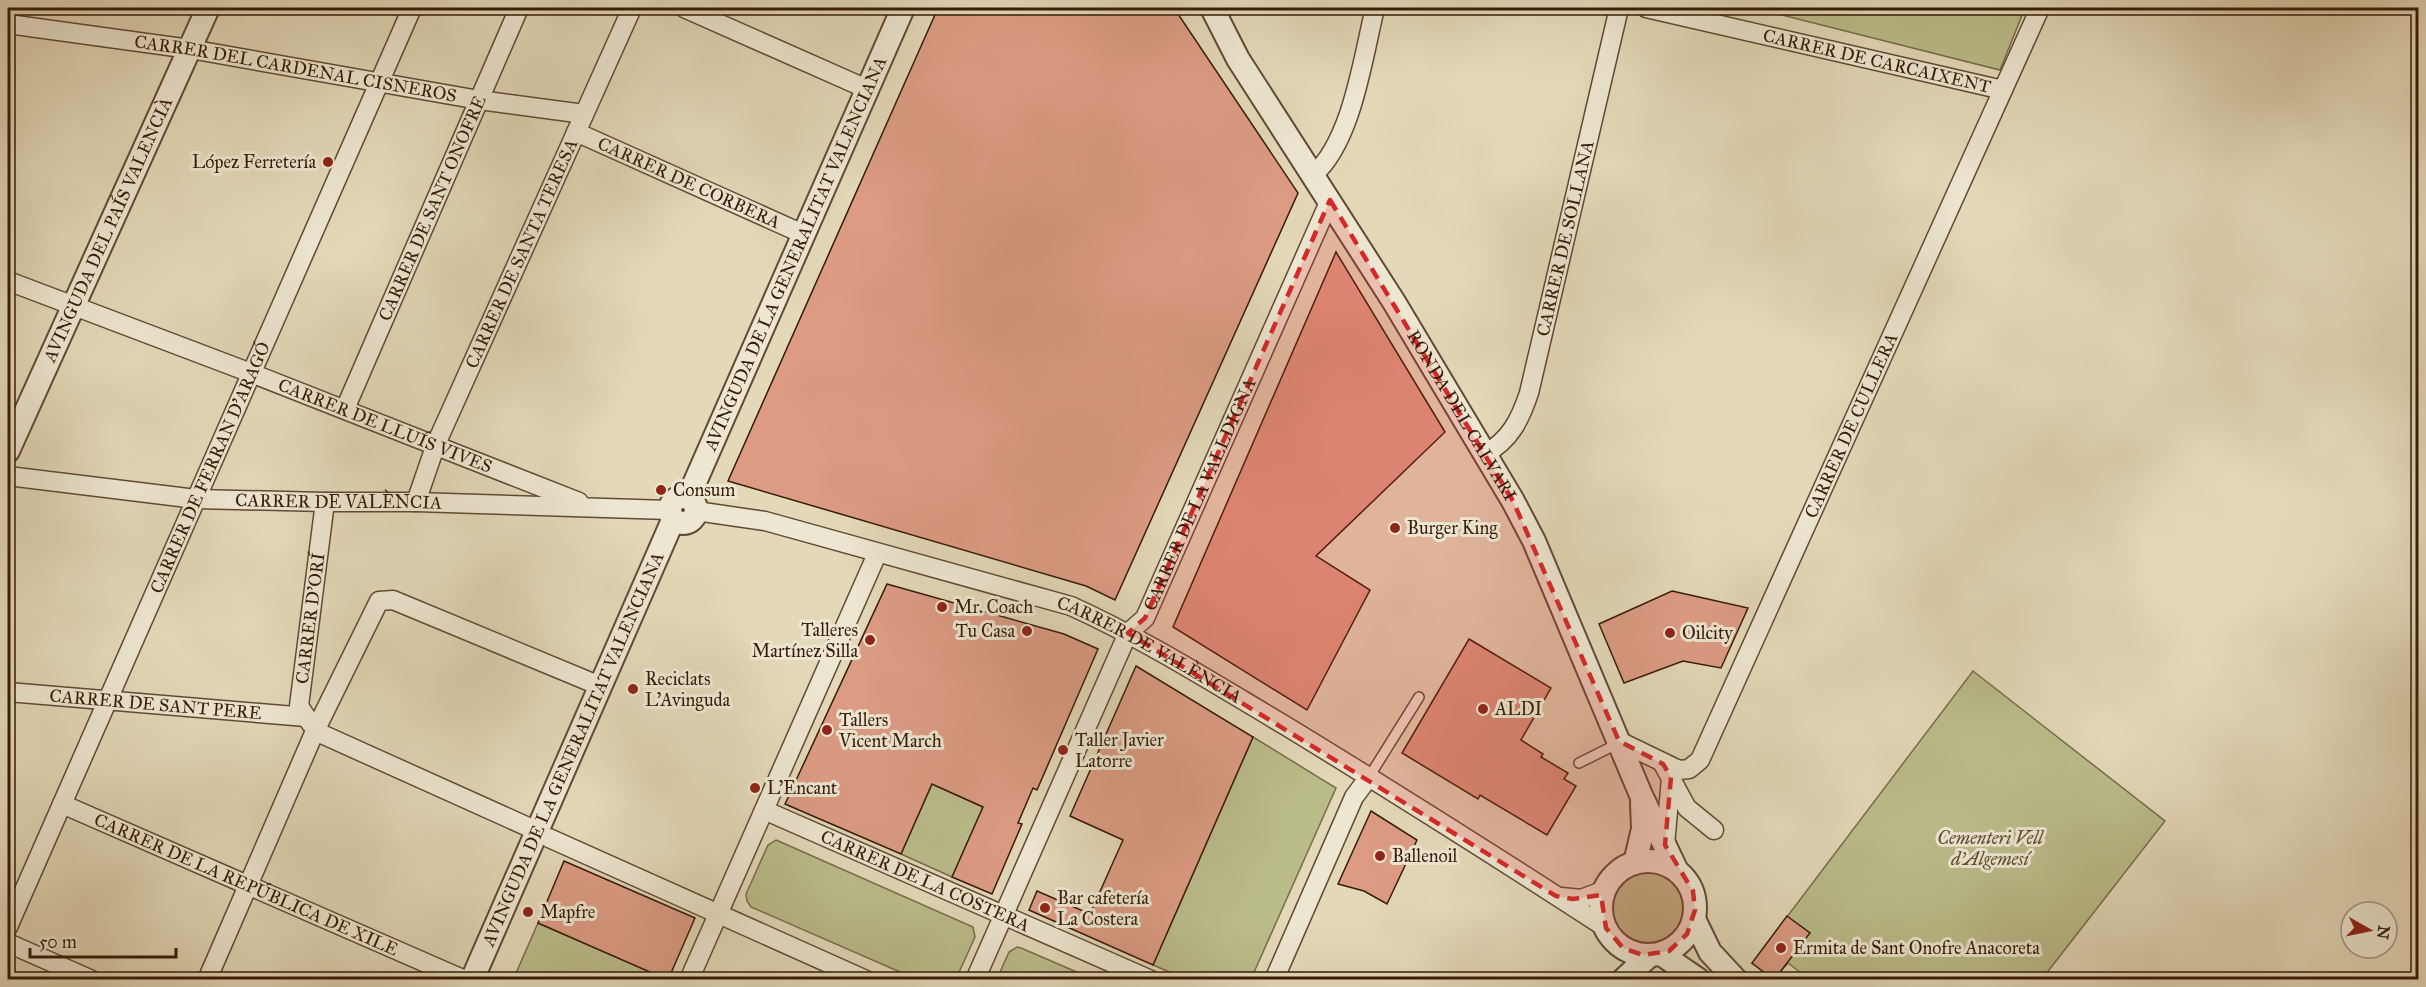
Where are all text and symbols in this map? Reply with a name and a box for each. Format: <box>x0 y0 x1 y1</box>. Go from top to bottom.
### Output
street label: CARRER DE CARCAIXENT <box>1761 24 1993 98</box>
street label: CARRER DEL CARDENAL CISNEROS <box>133 30 458 107</box>
street label: AVINGUDA DE LA GENERALITAT VALENCIANA <box>699 53 891 455</box>
street label: CARRER DE SANT ONOFRE <box>374 92 491 324</box>
street label: AVINGUDA DEL PAÍS VALENCIÀ <box>38 93 177 366</box>
street label: CARRER DE CORBERA <box>594 132 784 233</box>
street label: CARRER DE SANTA TERESA <box>460 136 583 372</box>
street label: CARRER DE SOLLANA <box>1532 138 1599 338</box>
place label: López Ferretería <box>192 151 316 173</box>
marker: López Ferretería <box>321 155 335 169</box>
street label: RONDA DEL CALVARI <box>1402 326 1521 505</box>
street label: CARRER DE CULLERA <box>1800 329 1903 522</box>
street label: CARRER DE FERRAN D'ARAGÓ <box>145 337 275 597</box>
street label: CARRER DE LLUÍS VIVES <box>275 374 495 478</box>
street label: CARRER DE LA VALLDIGNA <box>1139 375 1261 614</box>
place label: Consum <box>673 479 736 501</box>
marker: Consum <box>654 483 668 497</box>
street label: CARRER DE VALÈNCIA <box>235 489 442 514</box>
place label: Burger King <box>1407 517 1498 540</box>
marker: Burger King <box>1388 521 1402 535</box>
street label: AVINGUDA DE LA GENERALITAT VALENCIANA <box>477 548 669 951</box>
street label: CARRER D'ORÍ <box>291 551 329 685</box>
street label: CARRER DE VALÈNCIA <box>1055 592 1246 708</box>
place label: Mr. Coach <box>954 596 1033 618</box>
marker: Mr. Coach <box>935 600 949 614</box>
place label: Talleres Martínez Silla <box>752 619 858 662</box>
place label: Tu Casa <box>955 620 1015 642</box>
place label: Oilcity <box>1682 622 1733 644</box>
marker: Tu Casa <box>1020 624 1034 638</box>
marker: Oilcity <box>1663 626 1677 640</box>
marker: Talleres Martínez Silla <box>863 633 877 647</box>
place label: Reciclats L'Avinguda <box>645 668 731 712</box>
marker: Reciclats L'Avinguda <box>626 682 640 696</box>
street label: CARRER DE SANT PERE <box>49 685 263 724</box>
place label: ALDI <box>1494 698 1542 720</box>
marker: ALDI <box>1476 702 1490 716</box>
place label: Tallers Vicent March <box>838 709 942 752</box>
marker: Tallers Vicent March <box>820 723 834 737</box>
place label: Taller Javier Latorre <box>1075 729 1164 772</box>
marker: Taller Javier Latorre <box>1056 743 1070 757</box>
place label: L'Encant <box>767 777 838 799</box>
marker: L'Encant <box>748 781 762 795</box>
street label: CARRER DE LA REPÚBLICA DE XILE <box>91 808 402 960</box>
street label: CARRER DE LA COSTERA <box>817 825 1033 936</box>
park label: Cementeri Vell d'Algemesí <box>1937 827 2045 870</box>
place label: Ballenoil <box>1392 845 1458 867</box>
marker: Ballenoil <box>1373 849 1387 863</box>
place label: Bar cafetería La Costera <box>1057 887 1149 930</box>
north arrow <box>2339 900 2399 960</box>
place label: Mapfre <box>540 901 595 923</box>
marker: Bar cafetería La Costera <box>1038 901 1052 915</box>
marker: Mapfre <box>521 905 535 919</box>
scale bar <box>30 921 176 959</box>
text: N <box>2373 924 2394 941</box>
text: 50 m <box>39 931 77 953</box>
place label: Ermita de Sant Onofre Anacoreta <box>1793 937 2040 959</box>
marker: Ermita de Sant Onofre Anacoreta <box>1774 941 1788 955</box>

